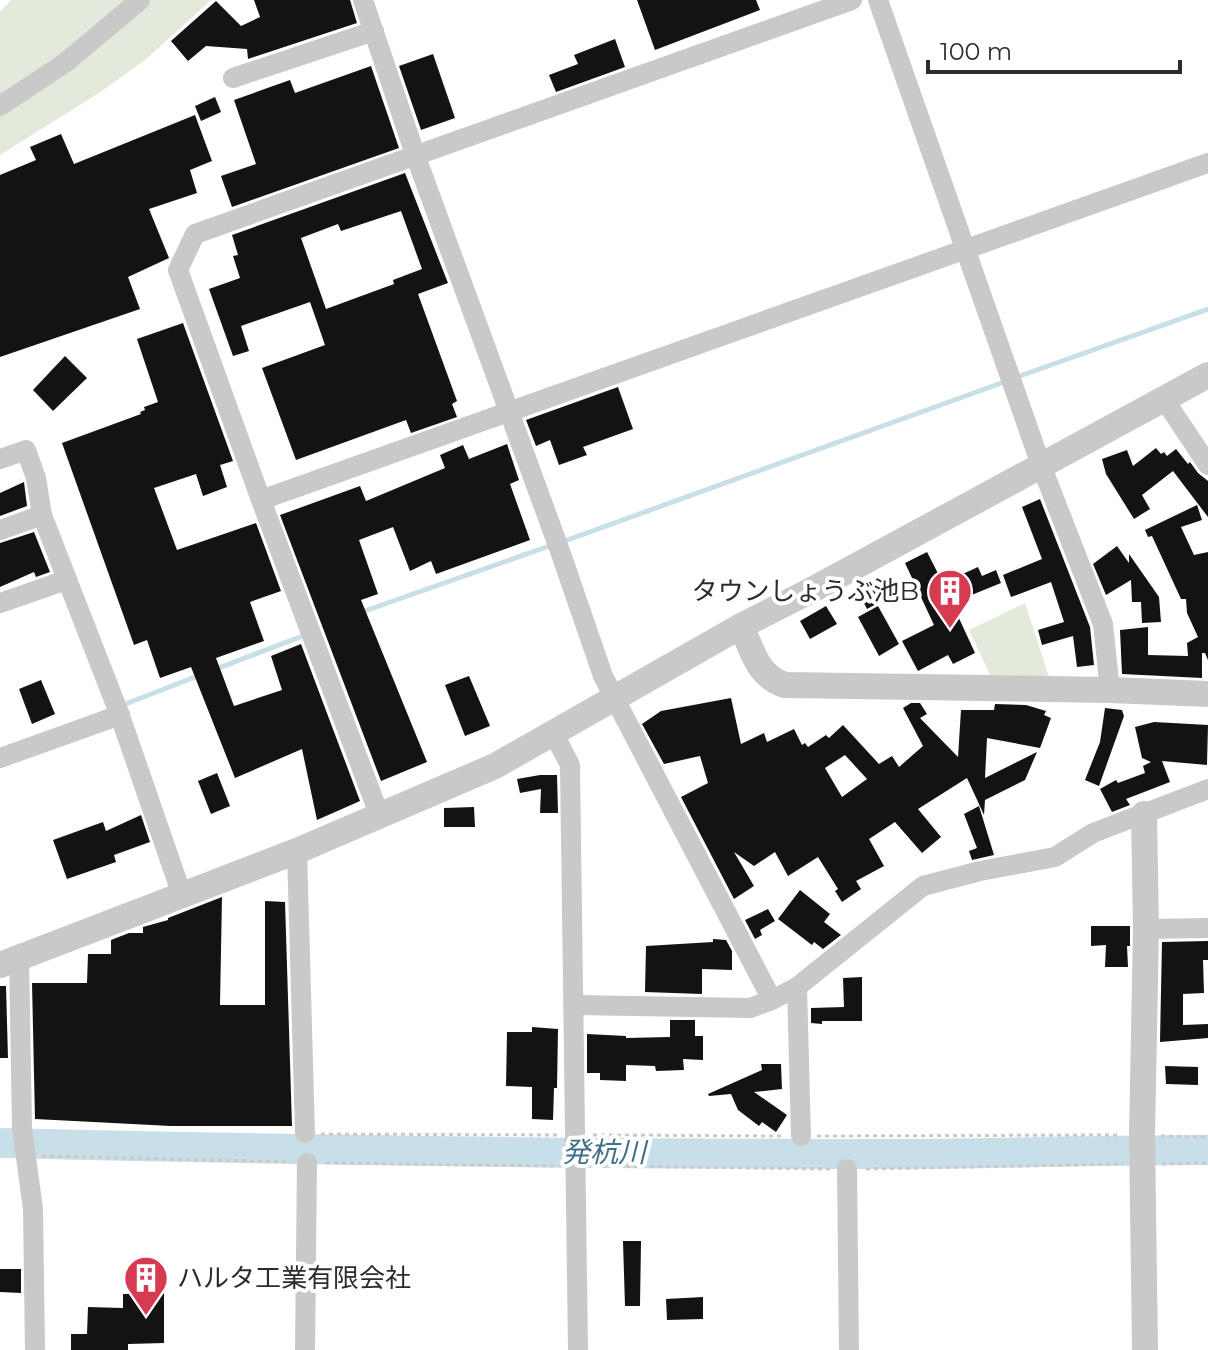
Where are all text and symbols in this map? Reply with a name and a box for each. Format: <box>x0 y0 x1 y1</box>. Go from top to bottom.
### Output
scale bar <box>928 24 1180 74</box>
text: 100 m <box>940 37 1012 66</box>
building icon: タウンしょうぶ池B <box>926 567 974 630</box>
place label: タウンしょうぶ池B <box>691 575 919 607</box>
water label: 発杭川 <box>562 1135 649 1169</box>
building icon: ハルタ工業有限会社 <box>122 1254 170 1317</box>
place label: ハルタ工業有限会社 <box>177 1262 411 1294</box>

